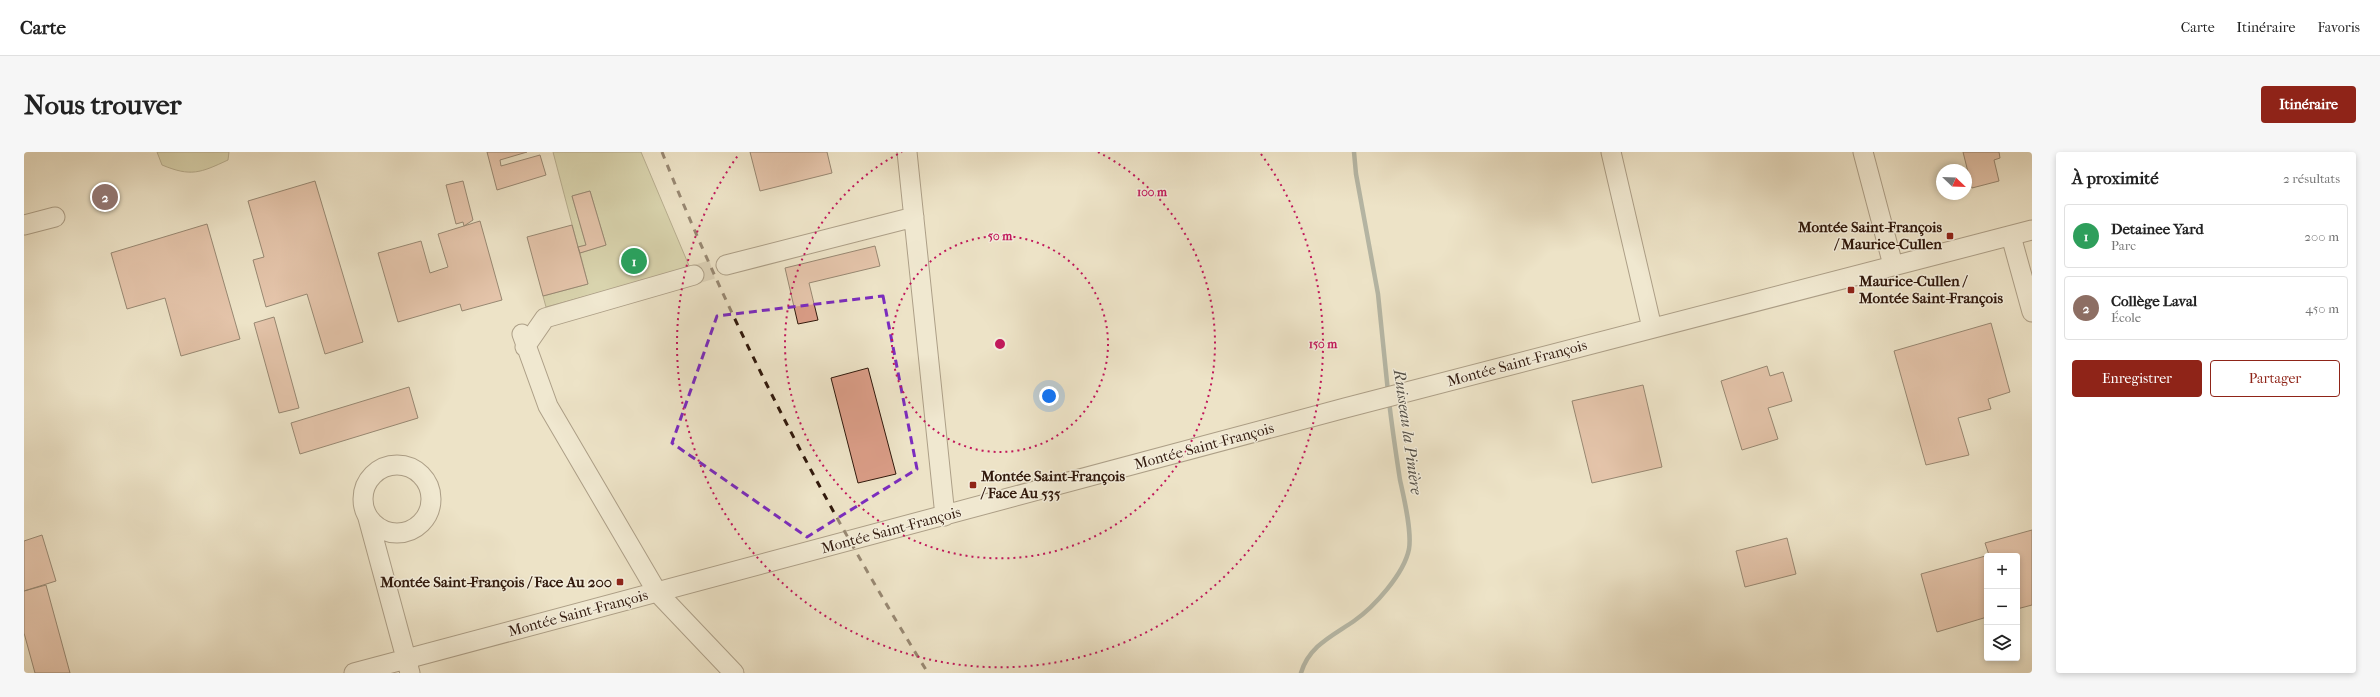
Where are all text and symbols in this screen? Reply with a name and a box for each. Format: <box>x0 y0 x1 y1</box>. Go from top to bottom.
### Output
text: Carte <box>20 17 66 39</box>
text: Carte <box>2181 19 2215 36</box>
text: Itinéraire <box>2237 19 2295 36</box>
text: Favoris <box>2317 19 2360 36</box>
button: Itinéraire <box>2261 86 2356 123</box>
text: Nous trouver <box>24 88 181 121</box>
north arrow <box>1936 164 1972 200</box>
text: À proximité <box>2072 168 2159 188</box>
text: 2 résultats <box>2283 171 2340 186</box>
pin: 2 <box>92 182 118 212</box>
text: 100 m <box>1137 185 1168 199</box>
place label: Montée Saint-François / Maurice-Cullen <box>1797 218 1942 253</box>
text: Detainee Yard <box>2111 220 2204 238</box>
text: 50 m <box>988 229 1013 243</box>
text: 1 <box>2084 229 2088 244</box>
text: 200 m <box>2304 229 2339 244</box>
marker: Montée Saint-François / Maurice-Cullen <box>1945 231 1955 241</box>
text: Parc <box>2111 238 2136 253</box>
pin: 1 <box>621 246 647 276</box>
place label: Maurice-Cullen / Montée Saint-François <box>1858 272 2004 308</box>
marker: Maurice-Cullen / Montée Saint-François <box>1846 285 1856 295</box>
text: Collège Laval <box>2111 292 2197 310</box>
text: 2 <box>2083 301 2089 316</box>
text: 450 m <box>2305 301 2339 316</box>
text: École <box>2111 310 2141 325</box>
street label: Montée Saint-François <box>1445 336 1589 390</box>
centre of rings <box>993 337 1007 351</box>
text: 150 m <box>1309 337 1338 351</box>
button: Enregistrer <box>2072 360 2202 397</box>
button: Partager <box>2210 360 2340 397</box>
water label: Ruisseau la Pinière <box>1390 367 1426 496</box>
your location <box>1039 386 1059 406</box>
street label: Montée Saint-François <box>1132 419 1276 473</box>
place label: Montée Saint-François / Face Au 535 <box>980 467 1126 502</box>
marker: Montée Saint-François / Face Au 535 <box>968 480 978 490</box>
street label: Montée Saint-François <box>819 503 963 557</box>
map controls <box>1984 553 2020 661</box>
button: + <box>1984 553 2020 589</box>
place label: Montée Saint-François / Face Au 200 <box>379 573 612 592</box>
marker: Montée Saint-François / Face Au 200 <box>615 577 625 587</box>
street label: Montée Saint-François <box>506 586 650 640</box>
button: − <box>1984 589 2020 625</box>
button: layers <box>1984 625 2020 661</box>

